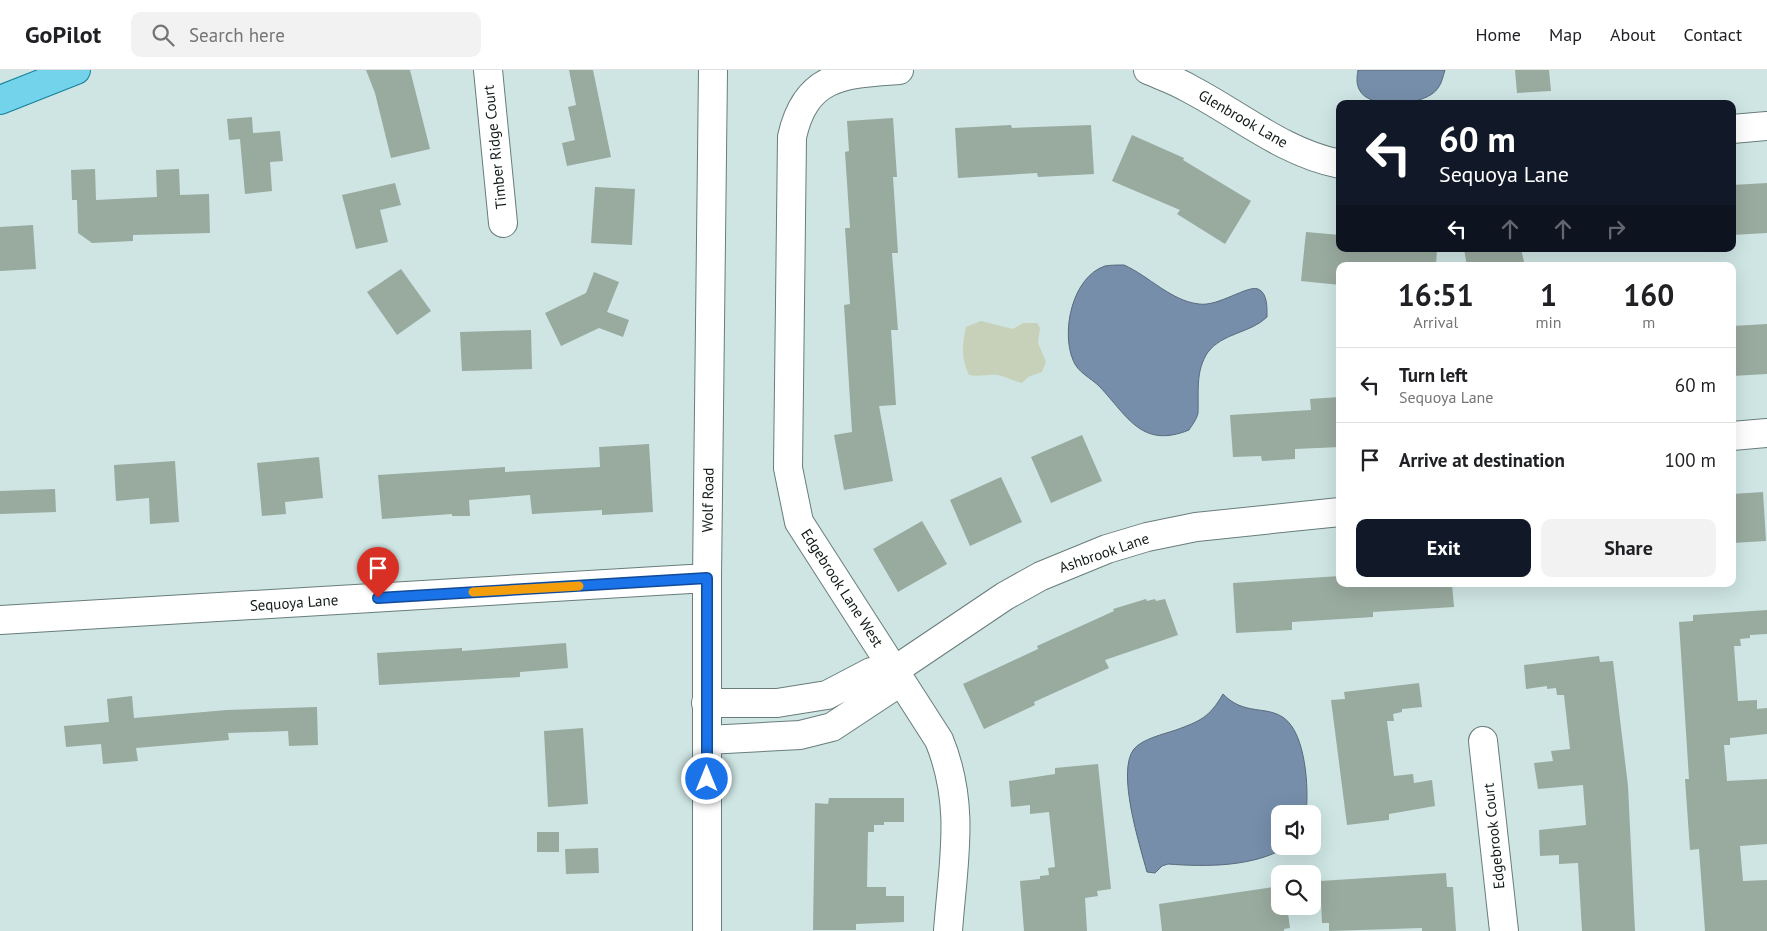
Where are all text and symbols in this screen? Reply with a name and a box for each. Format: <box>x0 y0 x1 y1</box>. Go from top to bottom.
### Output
search box <box>131 12 481 57</box>
text: GoPilot <box>25 19 101 50</box>
icon: search <box>149 21 177 49</box>
text: Search here <box>189 23 285 47</box>
text: Home <box>1475 23 1521 46</box>
text: Map <box>1549 23 1582 46</box>
text: About <box>1610 23 1656 46</box>
text: Contact <box>1684 23 1742 46</box>
street label: Timber Ridge Court <box>479 84 510 210</box>
street label: Glenbrook Lane <box>1195 85 1291 152</box>
text: 60 m <box>1439 116 1516 162</box>
icon: left <box>1356 120 1421 185</box>
text: Sequoya Lane <box>1439 160 1569 188</box>
icon: left <box>1443 215 1471 243</box>
icon: ahead <box>1496 215 1524 243</box>
icon: ahead <box>1549 215 1577 243</box>
icon: right <box>1602 215 1630 243</box>
text: 16:51 <box>1398 275 1474 314</box>
text: 1 <box>1540 275 1557 314</box>
text: 160 <box>1623 275 1674 314</box>
text: Arrival <box>1413 312 1458 332</box>
text: min <box>1536 312 1562 332</box>
text: m <box>1642 312 1655 332</box>
text: Turn left <box>1399 363 1468 387</box>
icon: left <box>1356 371 1384 399</box>
text: 60 m <box>1675 373 1716 397</box>
text: Sequoya Lane <box>1399 387 1493 407</box>
icon: arrive <box>1356 446 1384 474</box>
text: Arrive at destination <box>1399 448 1565 472</box>
text: 100 m <box>1664 448 1716 472</box>
street label: Wolf Road <box>697 467 718 533</box>
button: Exit <box>1356 519 1531 577</box>
button: Share <box>1541 519 1716 577</box>
street label: Edgebrook Lane West <box>797 525 888 650</box>
street label: Ashbrook Lane <box>1056 528 1151 577</box>
pin <box>357 547 399 598</box>
icon: arrive <box>364 554 392 582</box>
street label: Sequoya Lane <box>249 590 339 615</box>
position arrow <box>680 752 732 804</box>
street label: Edgebrook Court <box>1478 782 1509 890</box>
map controls <box>1271 805 1321 915</box>
button: sound <box>1271 805 1321 855</box>
button: search <box>1271 865 1321 915</box>

